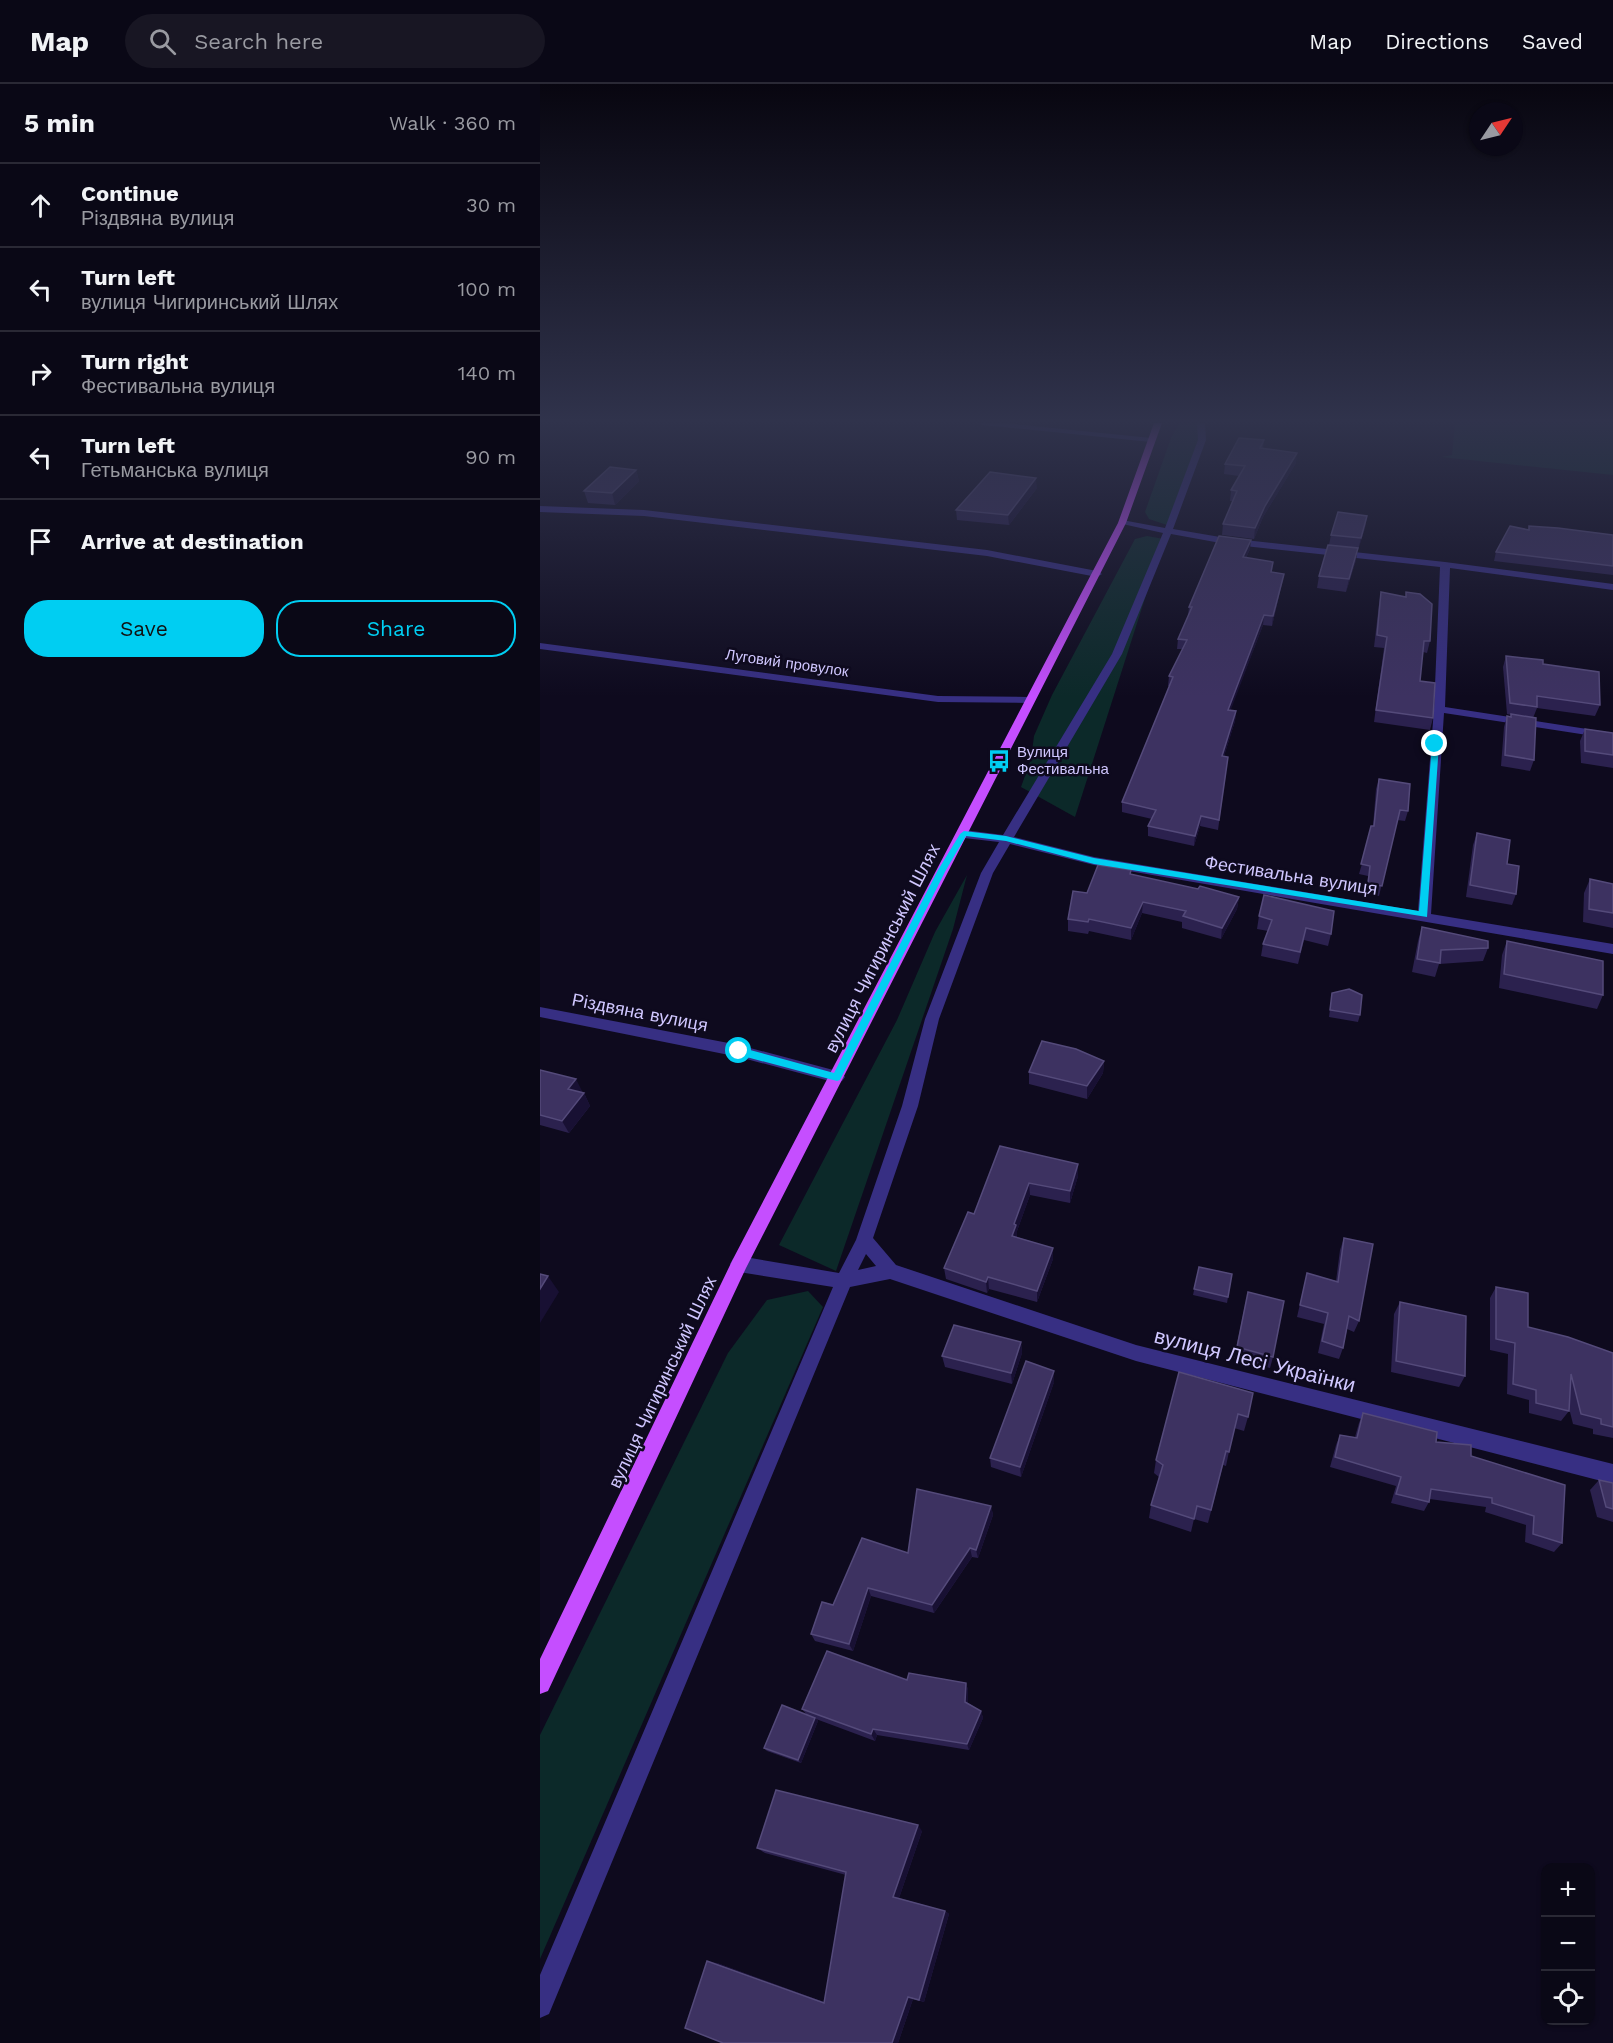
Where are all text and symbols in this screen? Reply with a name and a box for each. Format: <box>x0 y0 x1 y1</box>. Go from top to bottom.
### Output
search box <box>125 14 545 68</box>
text: Map <box>30 25 89 58</box>
icon: search <box>146 25 179 58</box>
text: Search here <box>194 29 323 54</box>
text: Map <box>1309 29 1352 54</box>
text: Directions <box>1385 29 1489 54</box>
text: Saved <box>1522 29 1583 54</box>
north arrow <box>1469 102 1523 156</box>
text: 5 min <box>24 108 95 138</box>
text: Walk · 360 m <box>389 111 516 135</box>
text: Continue <box>81 181 179 206</box>
icon: ahead <box>24 189 57 222</box>
text: 30 m <box>466 193 516 217</box>
text: Різдвяна вулиця <box>81 206 234 230</box>
text: Turn left <box>81 265 175 290</box>
icon: left <box>24 273 57 306</box>
text: 100 m <box>457 277 516 301</box>
text: вулиця Чигиринський Шлях <box>81 290 338 314</box>
text: Turn right <box>81 349 188 374</box>
icon: right <box>24 357 57 390</box>
text: 140 m <box>458 361 516 385</box>
text: Фестивальна вулиця <box>81 374 275 398</box>
text: Turn left <box>81 433 175 458</box>
icon: left <box>24 441 57 474</box>
text: 90 m <box>465 445 516 469</box>
text: Гетьманська вулиця <box>81 458 269 482</box>
icon: arrive <box>24 525 57 558</box>
text: Arrive at destination <box>81 529 304 554</box>
button: Save <box>24 600 264 657</box>
button: Share <box>276 600 516 657</box>
street label: Луговий провулок <box>724 645 850 681</box>
route end <box>1421 730 1447 756</box>
place label: Вулиця Фестивальна <box>1017 743 1109 778</box>
bus stop icon: Вулиця Фестивальна <box>986 748 1012 774</box>
street label: вулиця Чигиринський Шлях <box>820 840 944 1056</box>
street label: Фестивальна вулиця <box>1203 851 1379 899</box>
street label: Різдвяна вулиця <box>570 989 710 1035</box>
route start <box>725 1037 751 1063</box>
street label: вулиця Чигиринський Шлях <box>604 1273 720 1491</box>
street label: вулиця Лесі Українки <box>1152 1323 1358 1397</box>
map controls <box>1541 1863 1595 2025</box>
button: + <box>1541 1863 1595 1917</box>
button: − <box>1541 1917 1595 1971</box>
button: locate <box>1541 1971 1595 2025</box>

